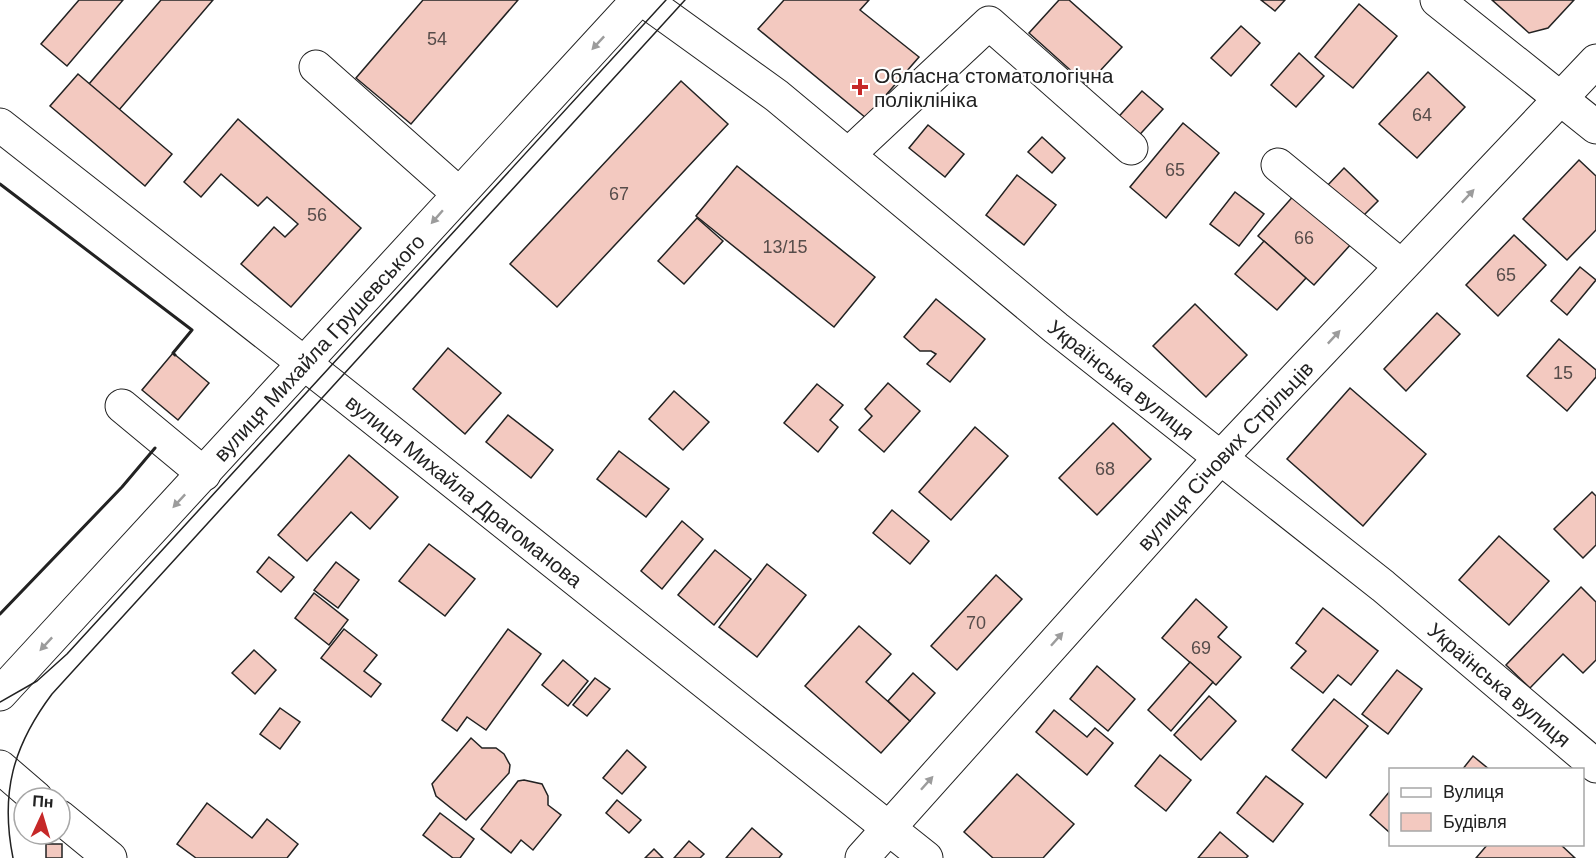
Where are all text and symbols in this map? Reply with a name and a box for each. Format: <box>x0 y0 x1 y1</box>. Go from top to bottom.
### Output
house number: 54 <box>427 29 447 49</box>
one-way arrow <box>591 35 605 50</box>
place label: Обласна стоматологічна поліклініка <box>874 64 1114 111</box>
marker: Обласна стоматологічна поліклініка <box>851 78 869 96</box>
house number: 64 <box>1412 105 1432 125</box>
house number: 65 <box>1165 160 1185 180</box>
house number: 67 <box>609 184 629 204</box>
one-way arrow <box>1461 188 1475 203</box>
house number: 56 <box>307 205 327 225</box>
one-way arrow <box>431 209 444 224</box>
house number: 66 <box>1294 228 1314 248</box>
street label: вулиця Михайла Грушевського <box>209 229 429 465</box>
house number: 13/15 <box>762 237 808 257</box>
house number: 65 <box>1496 265 1516 285</box>
street label: Українська вулиця <box>1044 315 1199 444</box>
one-way arrow <box>1327 330 1341 345</box>
street label: вулиця Січових Стрільців <box>1132 356 1317 554</box>
house number: 15 <box>1553 363 1573 383</box>
street label: вулиця Михайла Драгоманова <box>342 390 587 592</box>
house number: 68 <box>1095 459 1115 479</box>
one-way arrow <box>173 493 186 508</box>
house number: 70 <box>966 613 986 633</box>
street label: Українська вулиця <box>1424 618 1575 751</box>
one-way arrow <box>1050 631 1064 646</box>
one-way arrow <box>40 636 53 651</box>
house number: 69 <box>1191 638 1211 658</box>
legend <box>1389 768 1584 846</box>
one-way arrow <box>920 776 934 791</box>
text: Вулиця <box>1443 782 1504 802</box>
north arrow <box>12 786 72 846</box>
text: Пн <box>32 792 54 811</box>
text: Будівля <box>1443 812 1507 832</box>

